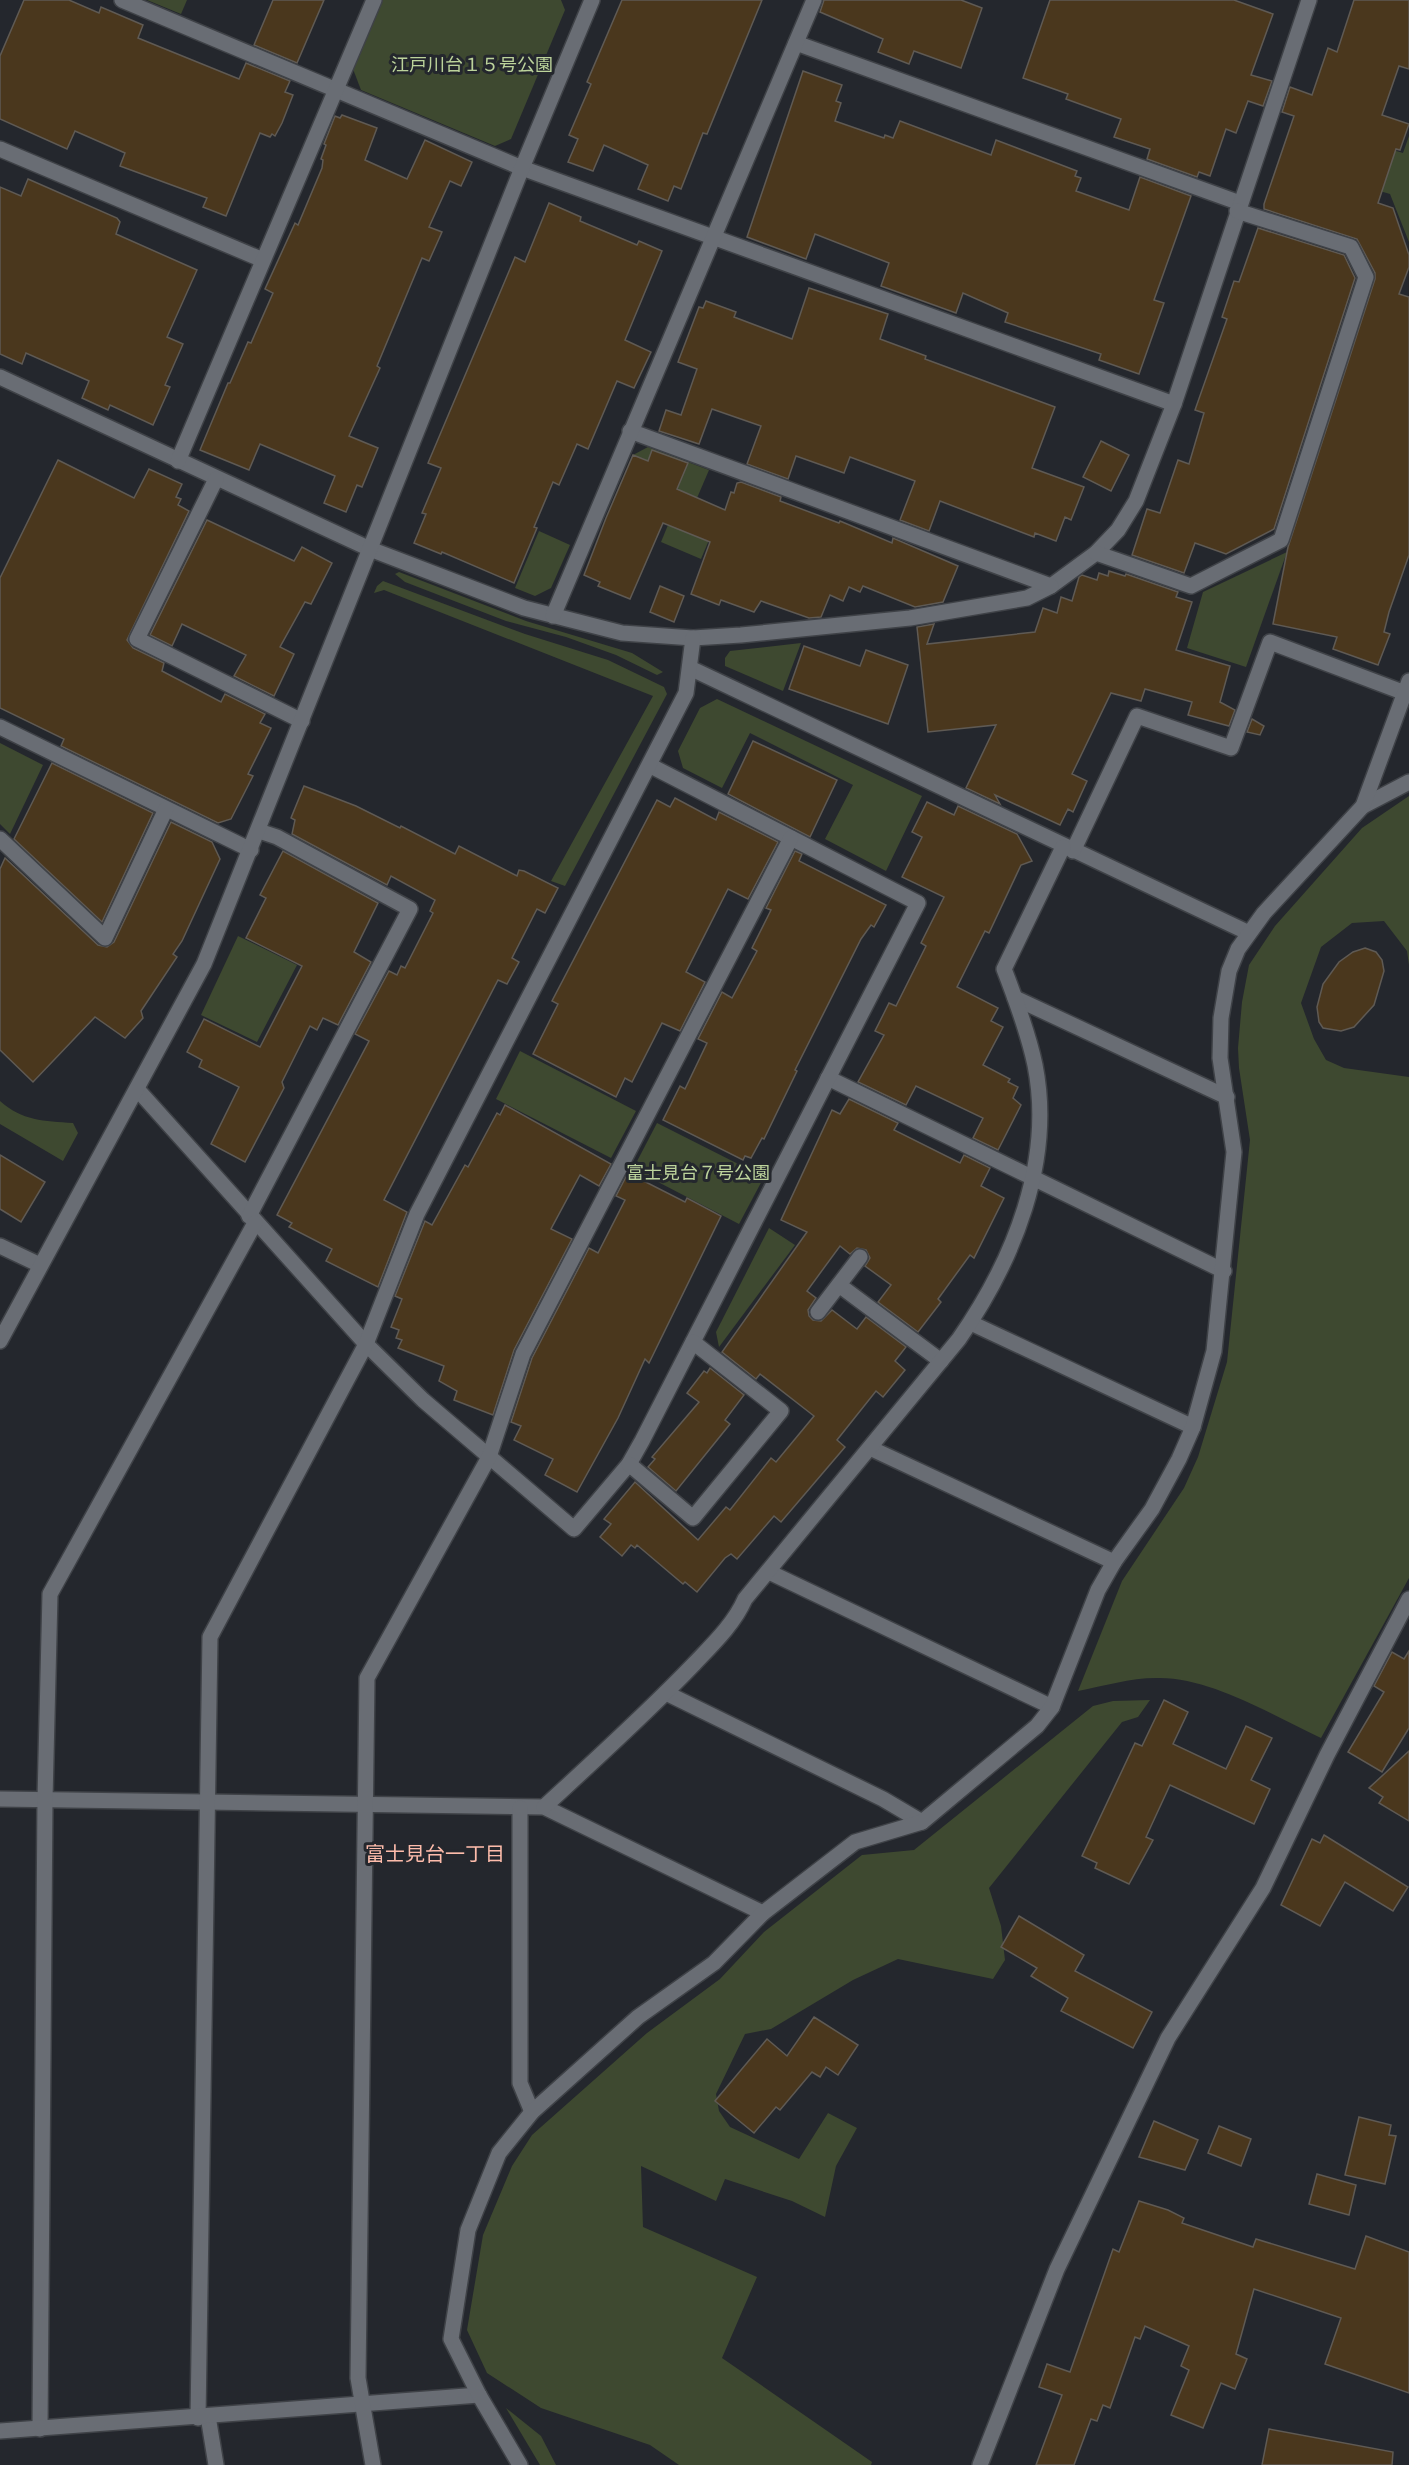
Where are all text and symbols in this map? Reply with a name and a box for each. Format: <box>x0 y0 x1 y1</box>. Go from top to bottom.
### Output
park label: 江戸川台１５号公園 <box>391 54 553 75</box>
park label: 富士見台７号公園 <box>626 1162 770 1183</box>
district label: 富士見台一丁目 <box>365 1842 505 1866</box>

